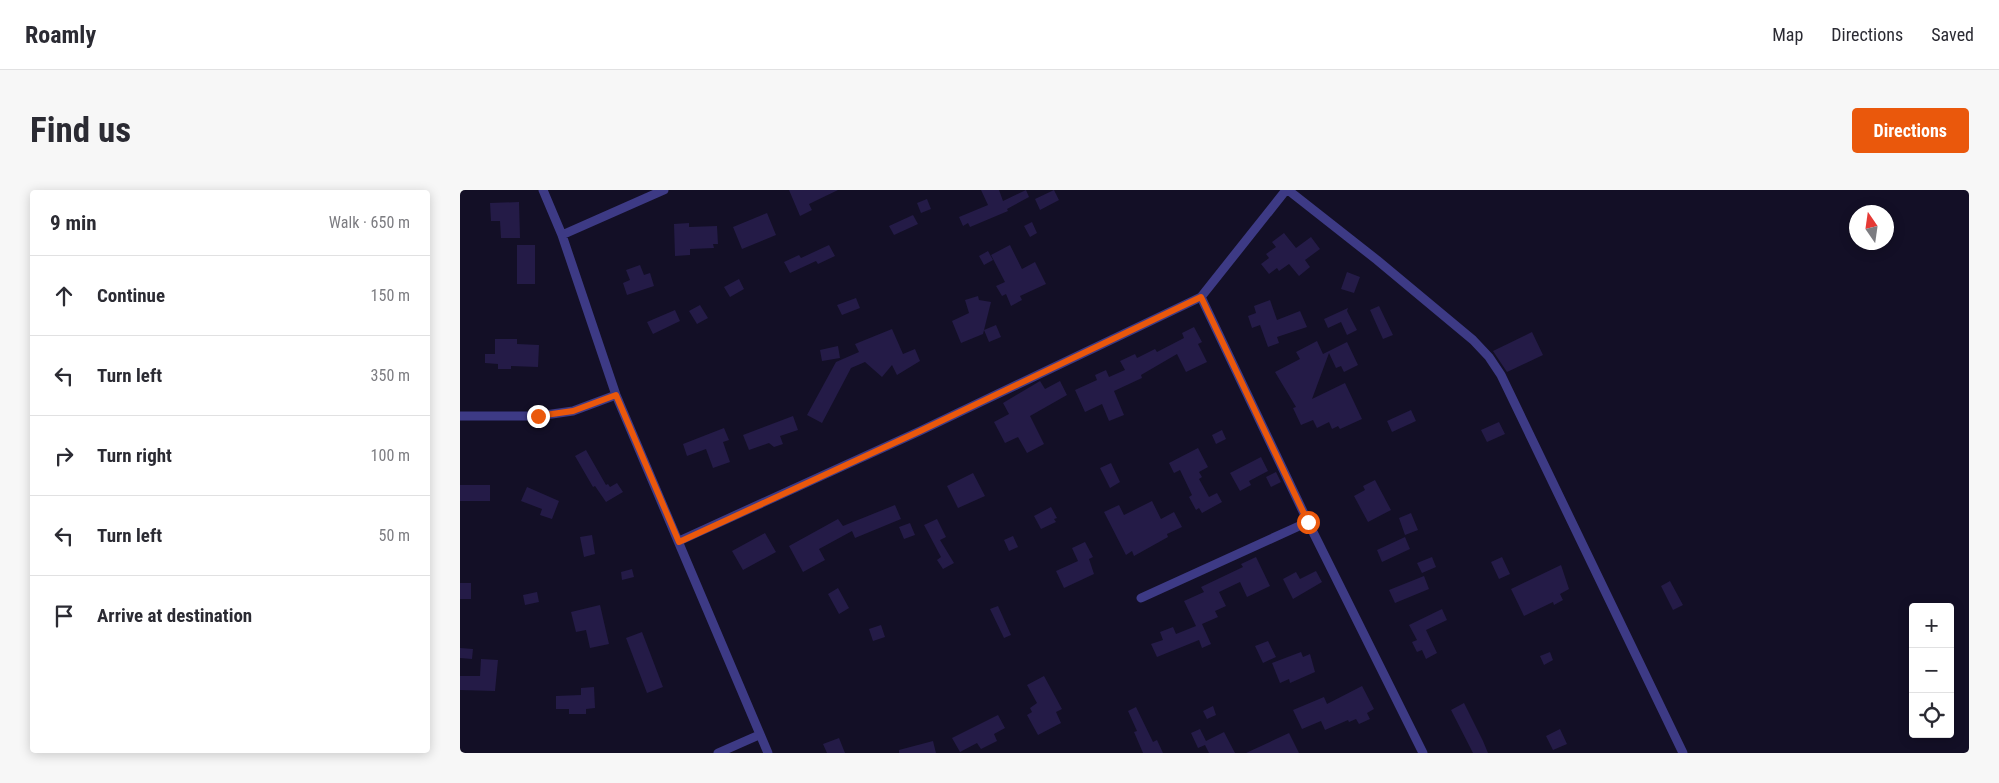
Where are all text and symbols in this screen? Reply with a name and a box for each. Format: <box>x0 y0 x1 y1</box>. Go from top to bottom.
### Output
text: Roamly <box>25 21 96 49</box>
text: Map <box>1772 24 1803 45</box>
text: Directions <box>1831 24 1903 45</box>
text: Saved <box>1931 24 1974 45</box>
button: Directions <box>1852 108 1969 153</box>
text: Find us <box>30 110 131 151</box>
north arrow <box>1849 205 1894 250</box>
text: 9 min <box>50 211 97 235</box>
text: Walk · 650 m <box>329 213 410 232</box>
icon: ahead <box>50 282 78 310</box>
text: Continue <box>97 284 165 307</box>
text: 150 m <box>371 286 410 305</box>
icon: left <box>50 362 78 390</box>
text: Turn left <box>97 364 162 387</box>
text: 350 m <box>371 366 410 385</box>
route end <box>527 405 550 428</box>
icon: right <box>50 442 78 470</box>
text: Turn right <box>97 444 172 467</box>
text: 100 m <box>371 446 410 465</box>
route start <box>1297 511 1320 534</box>
icon: left <box>50 522 78 550</box>
text: Turn left <box>97 524 162 547</box>
text: 50 m <box>378 526 410 545</box>
icon: arrive <box>50 602 78 630</box>
map controls <box>1909 603 1954 738</box>
button: + <box>1909 603 1954 648</box>
text: Arrive at destination <box>97 604 252 627</box>
button: − <box>1909 648 1954 693</box>
button: locate <box>1909 693 1954 738</box>

